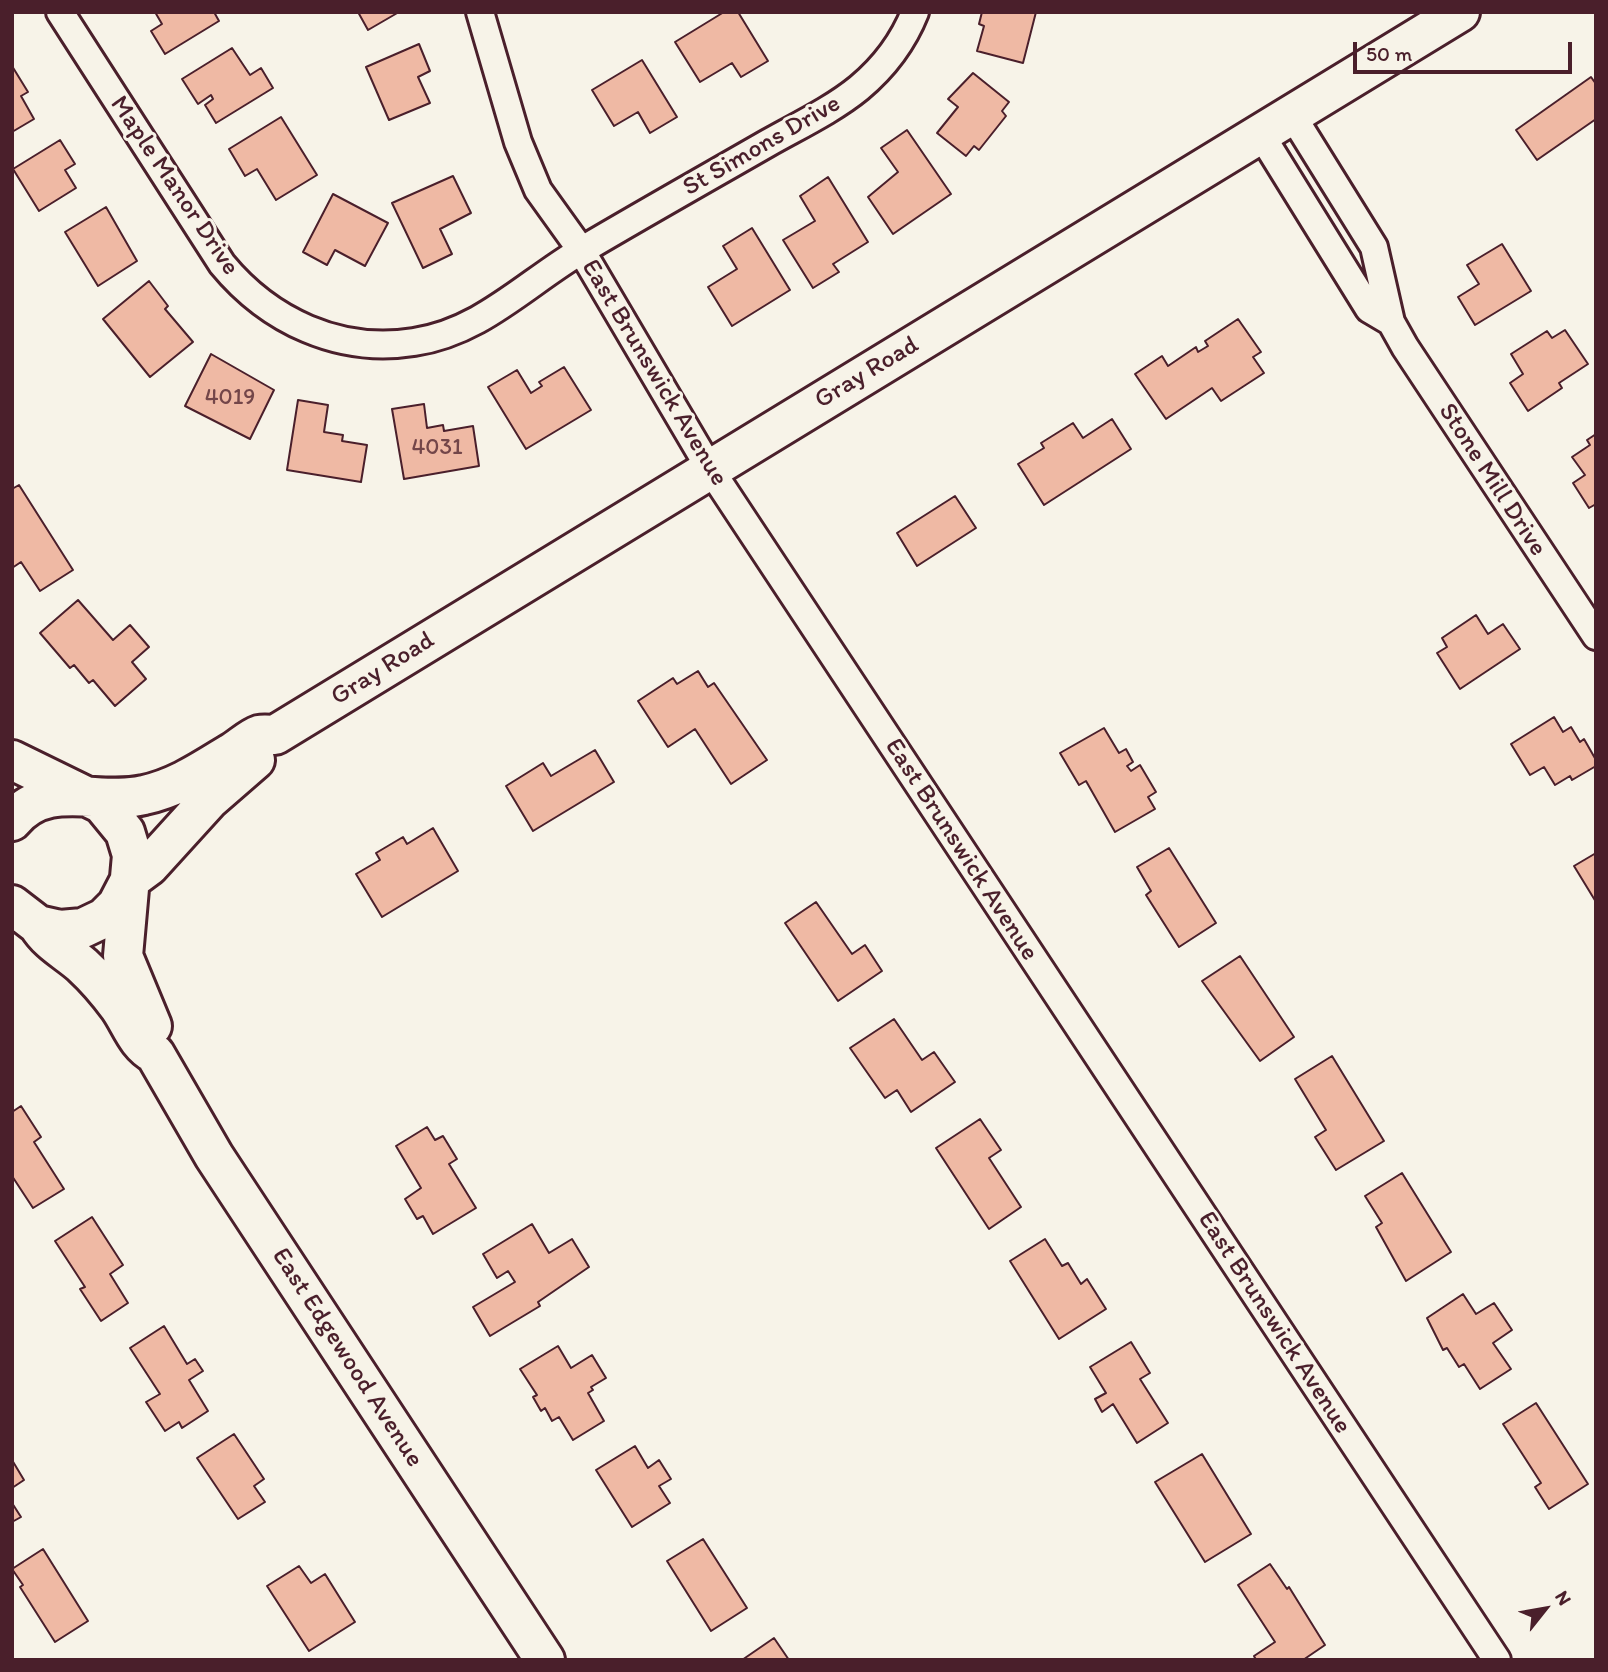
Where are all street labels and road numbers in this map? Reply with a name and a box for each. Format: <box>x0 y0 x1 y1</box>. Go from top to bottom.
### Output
street label: St Simons Drive <box>678 88 846 204</box>
street label: Maple Manor Drive <box>103 90 245 282</box>
street label: East Brunswick Avenue <box>574 254 734 492</box>
street label: Gray Road <box>809 330 925 416</box>
street label: Stone Mill Drive <box>1431 398 1553 562</box>
street label: Gray Road <box>326 625 440 713</box>
street label: East Brunswick Avenue <box>877 733 1045 967</box>
street label: East Brunswick Avenue <box>1190 1206 1358 1440</box>
street label: East Edgewood Avenue <box>264 1243 430 1473</box>

